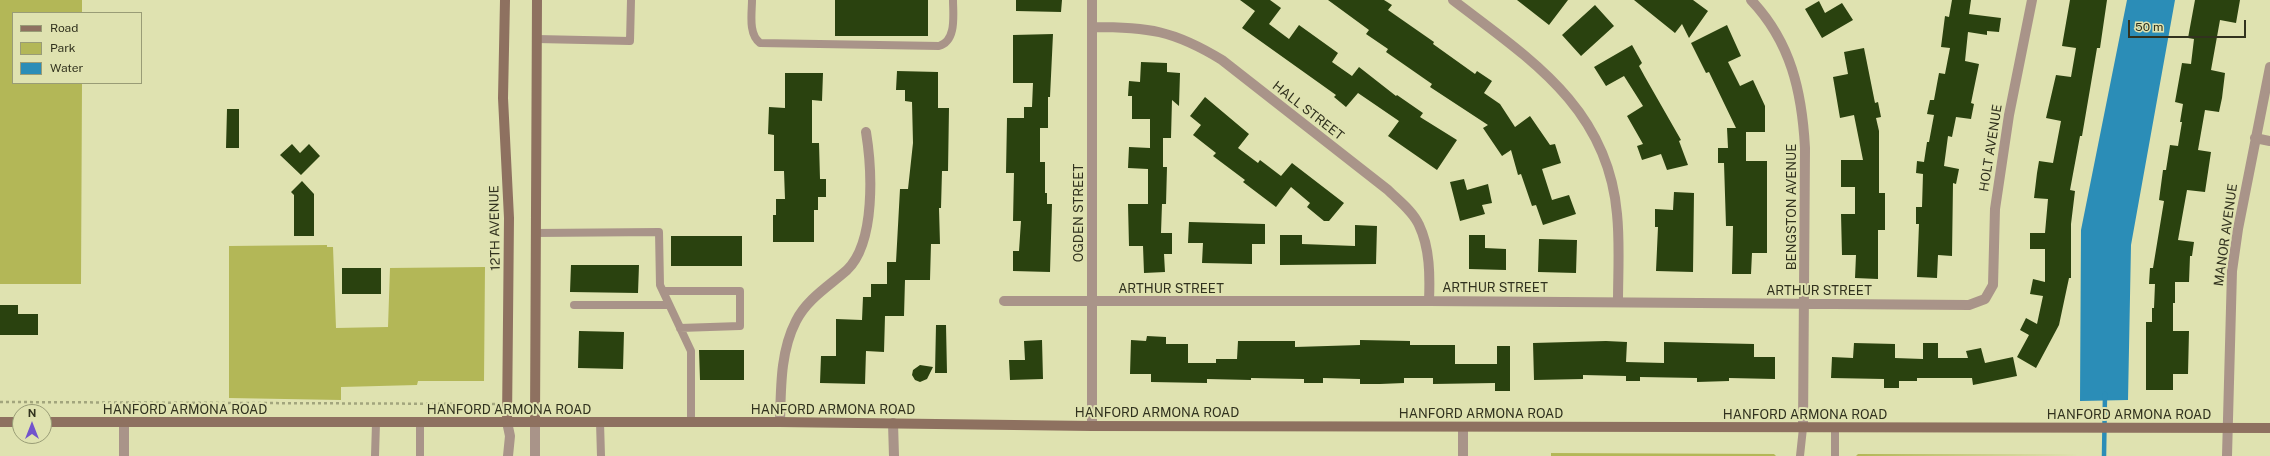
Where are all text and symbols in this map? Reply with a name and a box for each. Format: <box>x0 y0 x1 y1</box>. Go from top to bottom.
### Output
legend <box>12 12 142 84</box>
scale bar <box>2130 12 2248 38</box>
text: 50 m <box>2135 20 2163 34</box>
text: Road <box>50 21 78 35</box>
text: Park <box>50 41 76 55</box>
text: Water <box>50 61 83 75</box>
street label: HALL STREET <box>1269 78 1347 144</box>
street label: HOLT AVENUE <box>1976 103 2006 193</box>
street label: BENGSTON AVENUE <box>1784 144 1800 270</box>
street label: OGDEN STREET <box>1071 164 1087 262</box>
street label: MANOR AVENUE <box>2211 183 2241 287</box>
street label: 12TH AVENUE <box>486 185 504 271</box>
street label: ARTHUR STREET <box>1442 280 1548 296</box>
street label: ARTHUR STREET <box>1118 281 1224 297</box>
street label: ARTHUR STREET <box>1766 283 1872 299</box>
street label: HANFORD ARMONA ROAD <box>103 402 267 418</box>
street label: HANFORD ARMONA ROAD <box>427 402 591 418</box>
street label: HANFORD ARMONA ROAD <box>751 402 915 418</box>
north arrow <box>12 404 52 444</box>
street label: HANFORD ARMONA ROAD <box>1075 405 1239 421</box>
street label: HANFORD ARMONA ROAD <box>1399 406 1563 422</box>
text: N <box>28 407 36 419</box>
street label: HANFORD ARMONA ROAD <box>1723 407 1887 423</box>
street label: HANFORD ARMONA ROAD <box>2047 407 2211 423</box>

